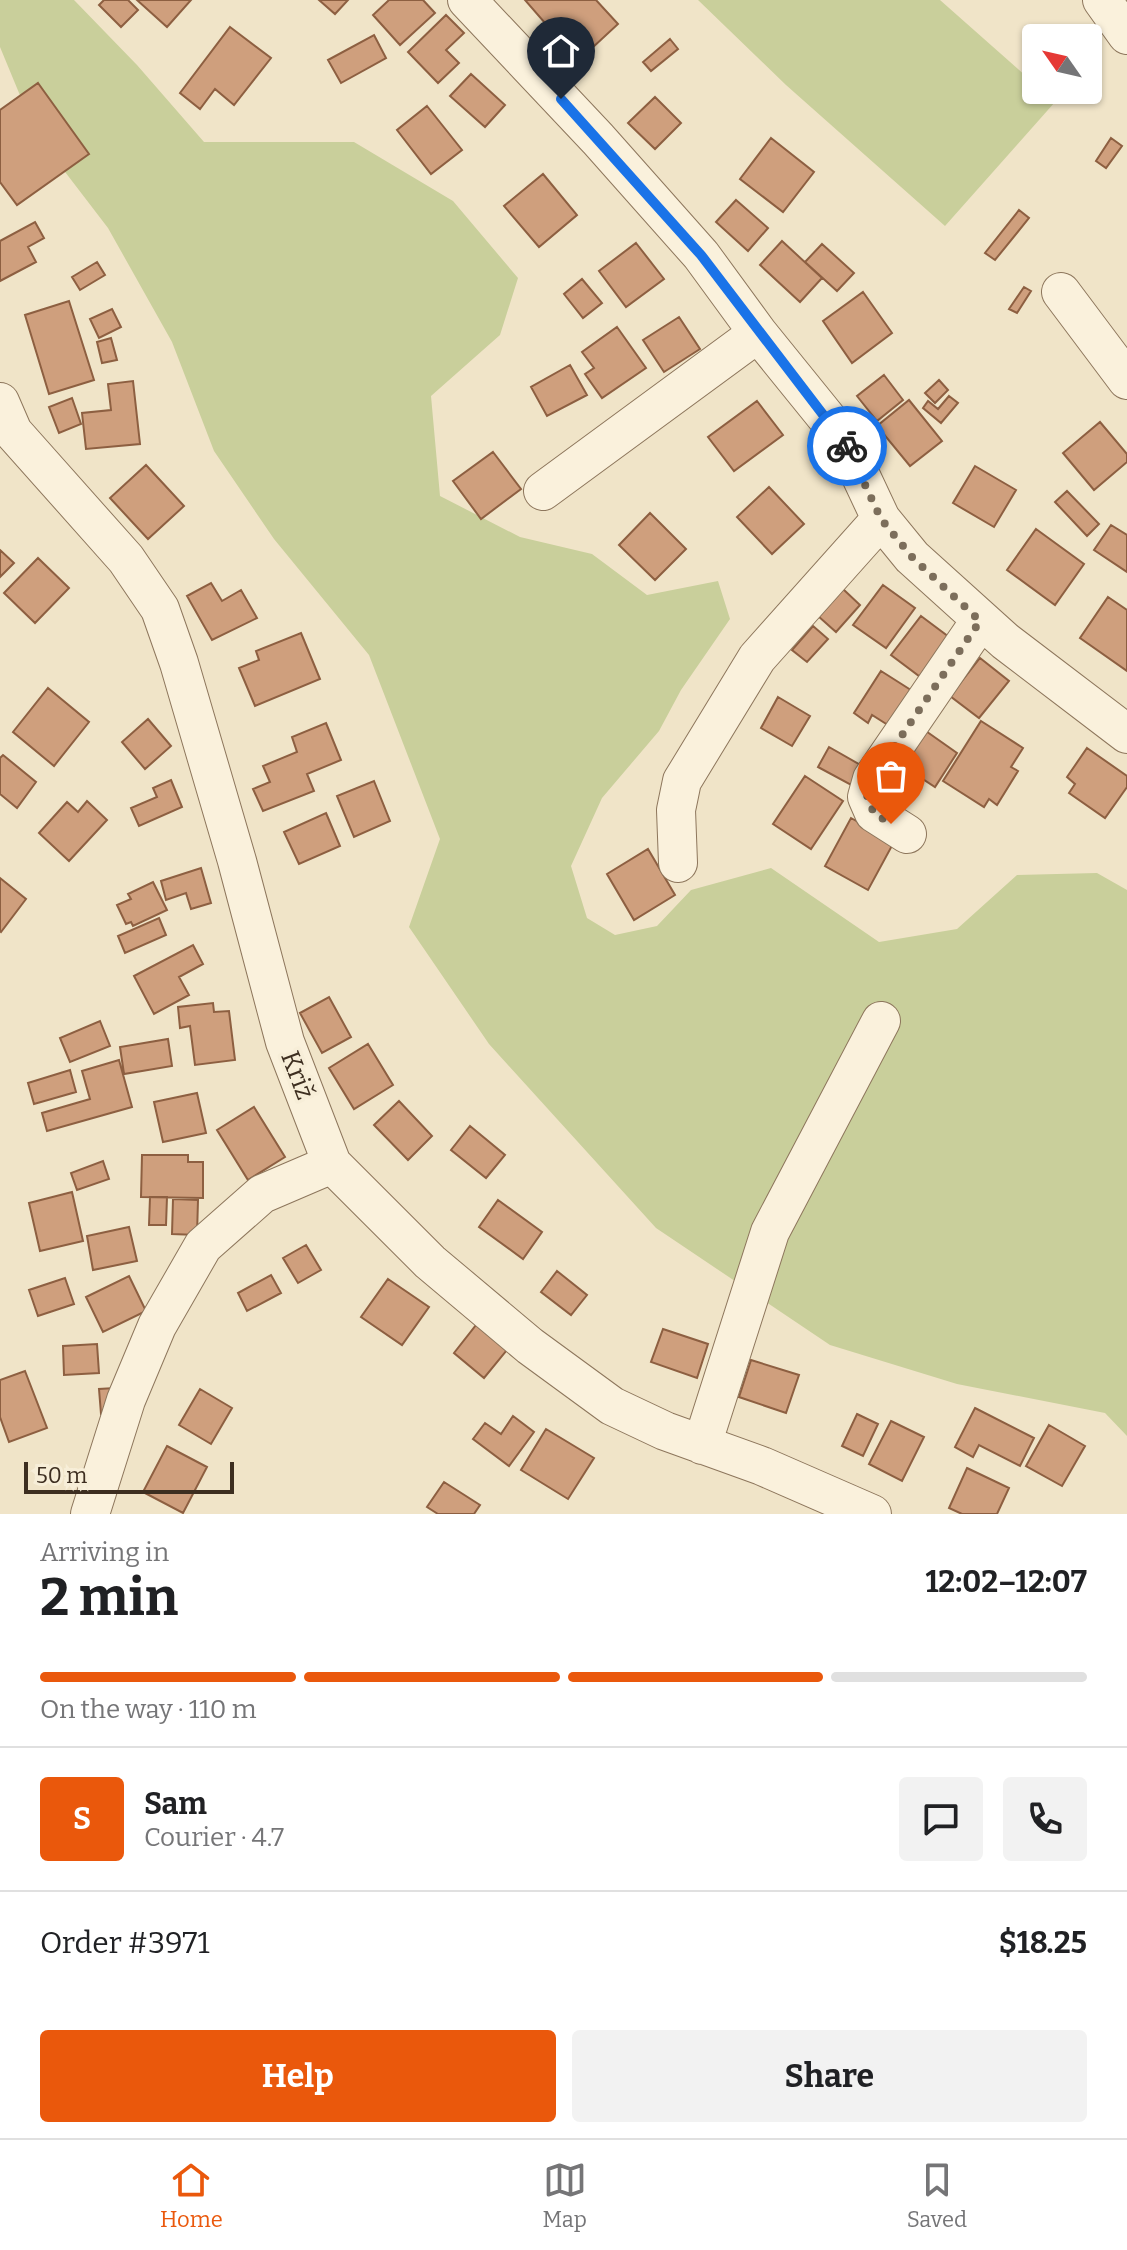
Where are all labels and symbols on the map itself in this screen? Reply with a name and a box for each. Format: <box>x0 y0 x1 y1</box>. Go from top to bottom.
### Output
pin <box>527 17 595 99</box>
north arrow <box>1022 24 1102 104</box>
courier <box>807 406 887 486</box>
pin <box>857 742 925 824</box>
street label: Križ <box>274 1047 321 1104</box>
scale bar <box>24 1458 234 1494</box>

